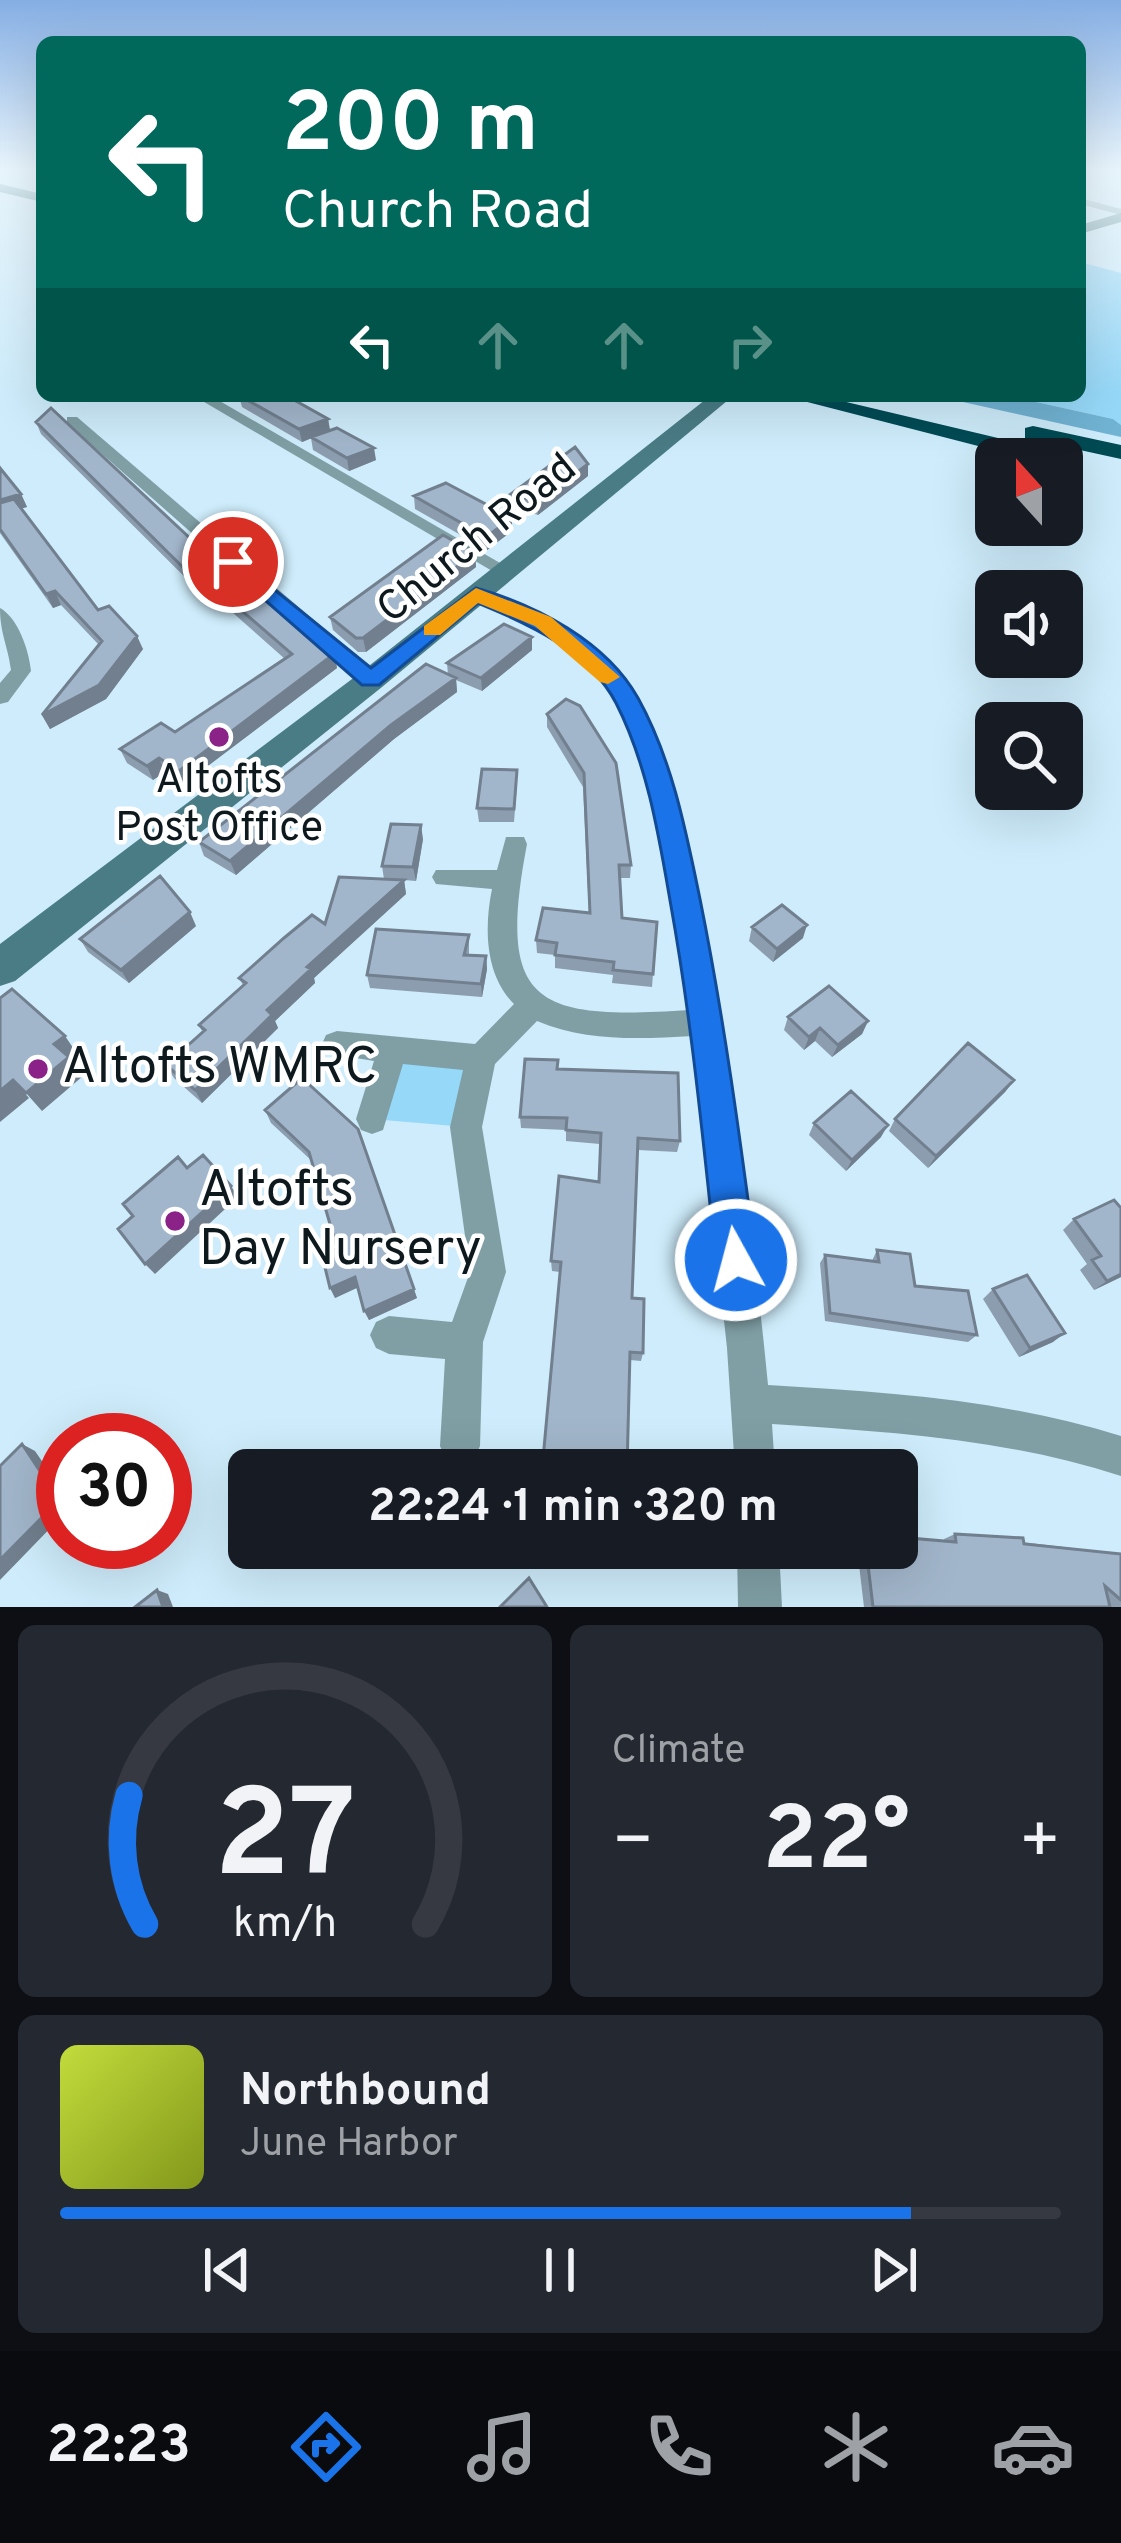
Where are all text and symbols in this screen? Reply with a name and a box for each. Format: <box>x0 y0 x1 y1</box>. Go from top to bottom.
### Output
text: 200 m <box>282 75 539 181</box>
icon: left <box>84 84 240 240</box>
text: Church Road <box>282 179 593 248</box>
icon: left <box>339 312 405 378</box>
icon: ahead <box>465 312 531 378</box>
icon: ahead <box>591 312 657 378</box>
icon: right <box>717 312 783 378</box>
north arrow <box>975 438 1083 546</box>
map controls <box>975 438 1083 810</box>
street label: Church Road <box>367 443 589 637</box>
pin <box>182 511 284 613</box>
icon: arrive <box>200 529 266 595</box>
button: sound <box>975 570 1083 678</box>
button: search <box>975 702 1083 810</box>
marker: Altofts Post Office <box>206 724 232 750</box>
place label: Altofts Post Office <box>115 755 323 856</box>
place label: Altofts WMRC <box>62 1037 377 1102</box>
marker: Altofts WMRC <box>25 1056 51 1082</box>
place label: Altofts Day Nursery <box>199 1160 482 1284</box>
position arrow <box>673 1197 799 1323</box>
marker: Altofts Day Nursery <box>162 1208 188 1234</box>
speed limit sign: 30 <box>36 1413 192 1569</box>
text: 22:24 · 1 min · 320 m <box>368 1480 778 1537</box>
text: Climate <box>612 1728 745 1777</box>
text: 27 <box>214 1763 356 1921</box>
text: 22° <box>762 1788 910 1901</box>
text: − <box>612 1803 654 1886</box>
text: + <box>1018 1803 1061 1886</box>
text: km/h <box>233 1898 337 1952</box>
text: Northbound <box>240 2064 491 2121</box>
text: June Harbor <box>240 2121 458 2170</box>
icon: previous <box>194 2237 260 2303</box>
icon: pause <box>527 2237 593 2303</box>
icon: next <box>861 2237 927 2303</box>
icon: directions <box>284 2405 368 2489</box>
icon: music <box>460 2405 544 2489</box>
icon: phone <box>637 2405 721 2489</box>
icon: climate <box>814 2405 898 2489</box>
icon: car <box>991 2405 1075 2489</box>
text: 22:23 <box>46 2413 191 2482</box>

